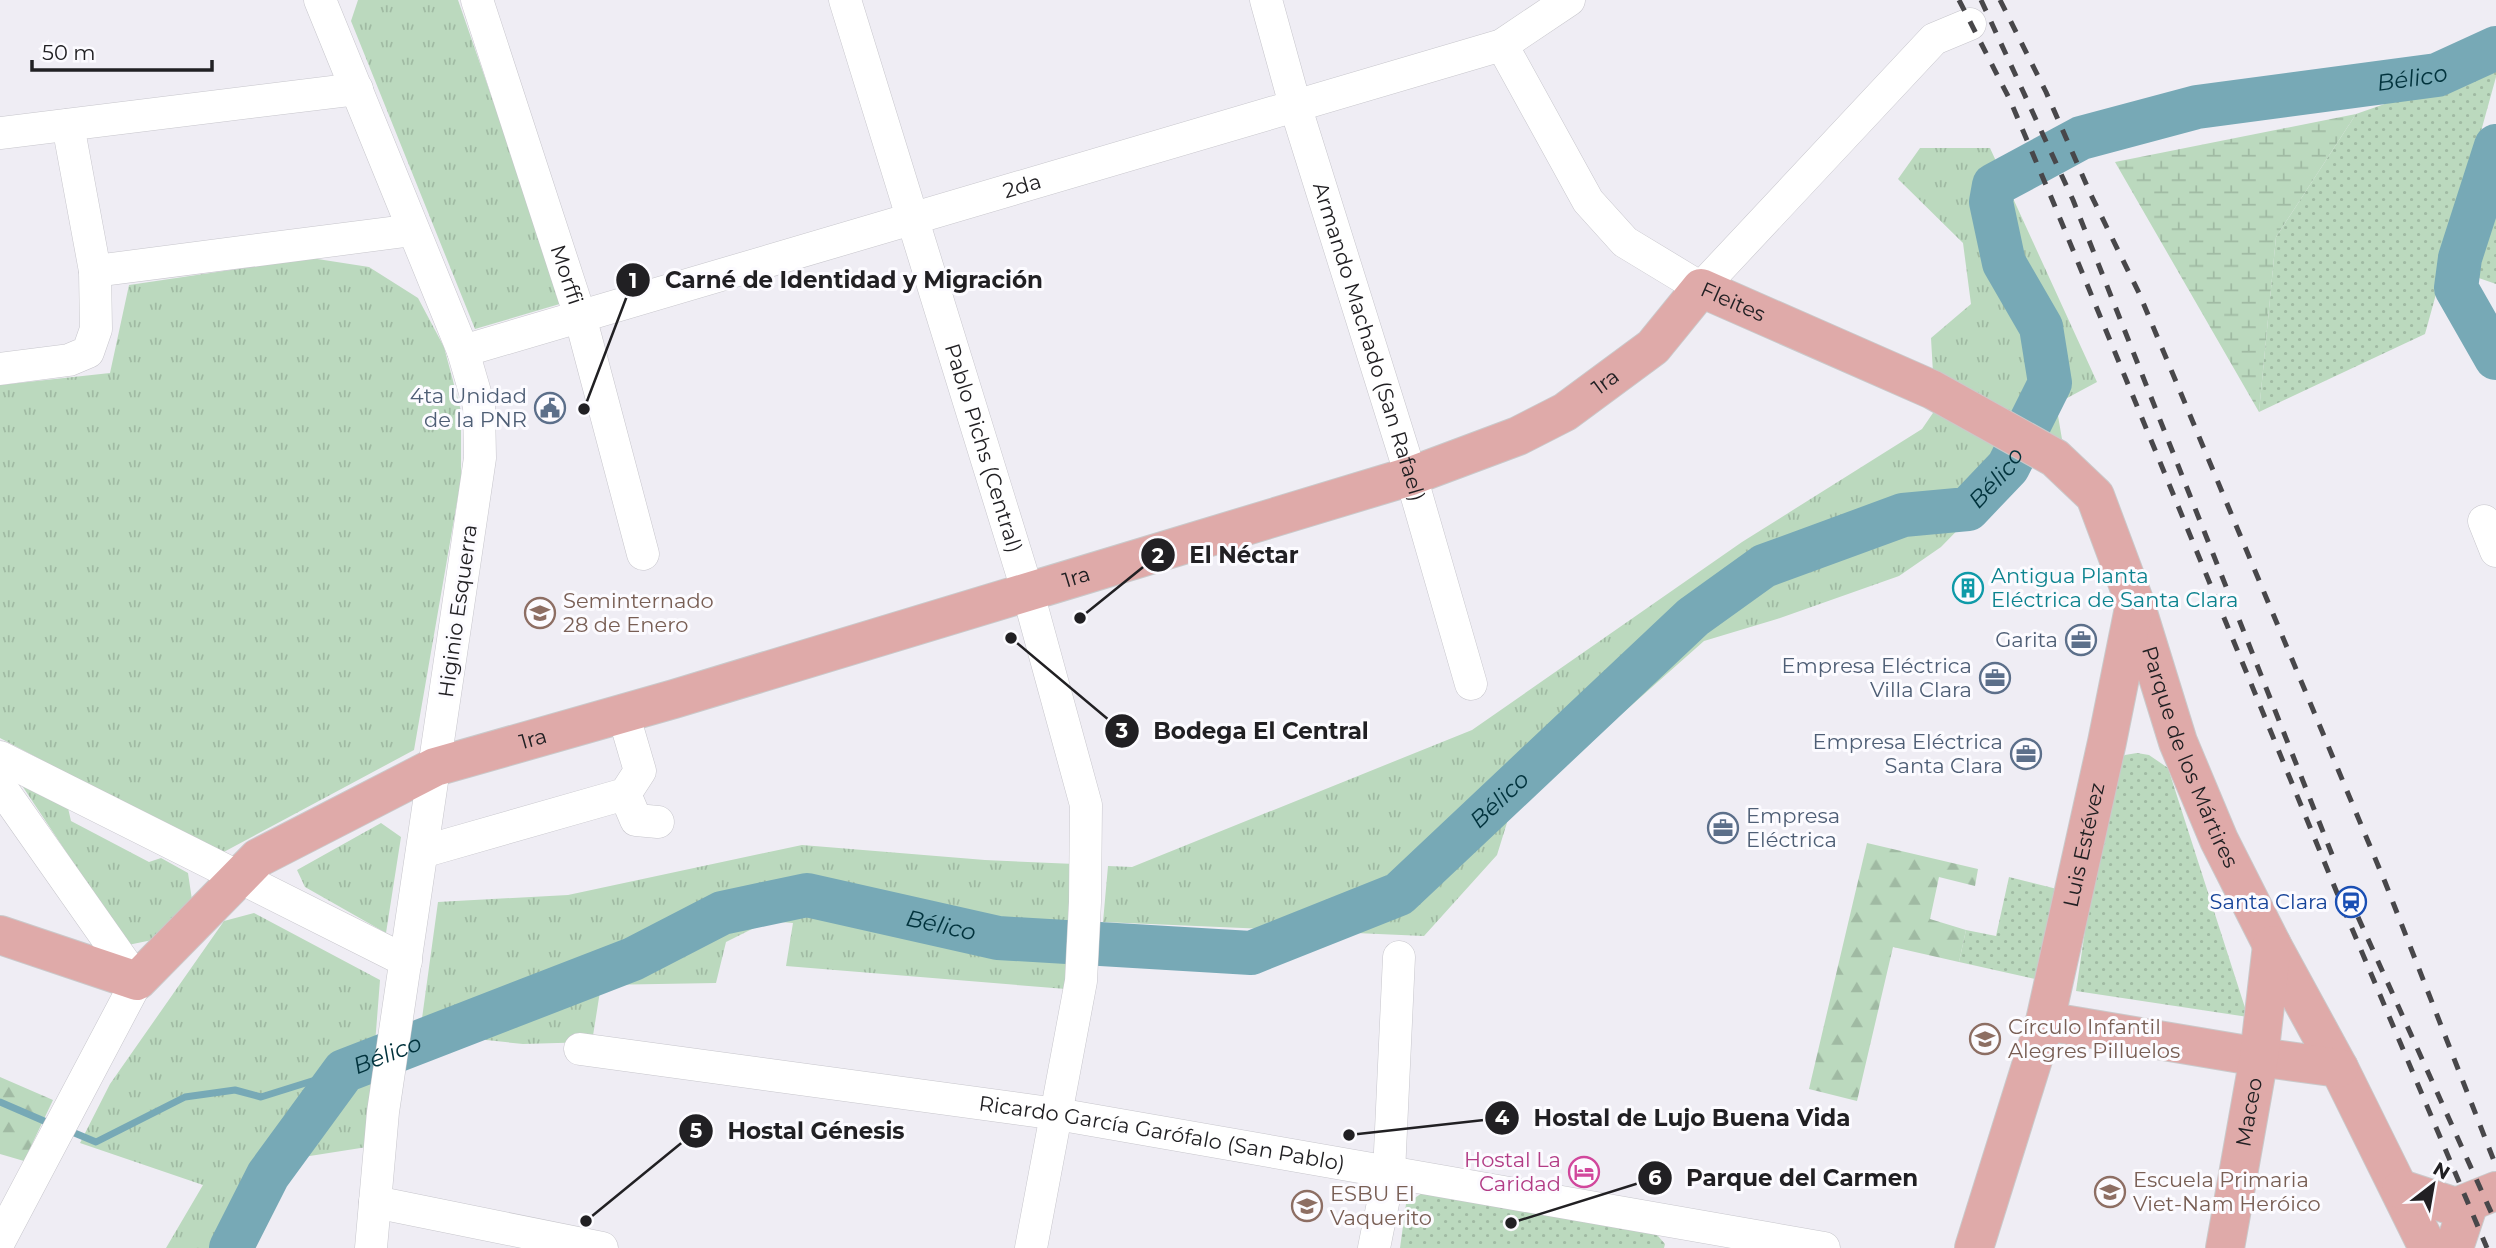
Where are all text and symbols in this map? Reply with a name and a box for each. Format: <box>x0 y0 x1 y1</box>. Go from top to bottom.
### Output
scale bar <box>32 28 212 72</box>
text: 50 m <box>42 40 96 65</box>
water label: Bélico <box>2375 58 2452 97</box>
street label: 2da <box>1000 168 1044 203</box>
street label: Armando Machado (San Rafael) <box>1308 179 1431 504</box>
street label: Morffi <box>546 241 588 308</box>
callout: Carné de Identidad y Migración <box>616 258 1057 302</box>
text: Carné de Identidad y Migración <box>665 266 1043 294</box>
text: 1 <box>629 268 637 293</box>
street label: Fleites <box>1697 276 1769 327</box>
street label: Pablo Pichs (Central) <box>940 340 1028 556</box>
street label: 1ra <box>1587 363 1624 400</box>
place label: 4ta Unidad de la PNR <box>410 383 527 432</box>
public building icon: 4ta Unidad de la PNR <box>533 391 567 425</box>
water label: Bélico <box>1962 443 2029 514</box>
street label: Higinio Esquerra <box>433 523 482 699</box>
callout: El Néctar <box>1140 533 1313 577</box>
text: El Néctar <box>1189 541 1299 569</box>
text: 2 <box>1152 543 1164 568</box>
street label: 1ra <box>1059 561 1093 593</box>
place label: Antigua Planta Eléctrica de Santa Clara <box>1991 563 2238 612</box>
building icon: Antigua Planta Eléctrica de Santa Clara <box>1951 571 1985 605</box>
place label: Seminternado 28 de Enero <box>563 588 714 637</box>
school or university icon: Seminternado 28 de Enero <box>523 596 557 630</box>
office icon: Garita <box>2064 623 2098 657</box>
place label: Garita <box>1995 627 2058 652</box>
street label: Parque de los Mártires <box>2137 643 2244 872</box>
place label: Empresa Eléctrica Villa Clara <box>1781 653 1972 702</box>
office icon: Empresa Eléctrica Villa Clara <box>1978 661 2012 695</box>
callout: Bodega El Central <box>1104 709 1383 753</box>
text: Bodega El Central <box>1153 717 1369 745</box>
text: 3 <box>1115 718 1128 743</box>
street label: 1ra <box>516 723 550 754</box>
place label: Empresa Eléctrica Santa Clara <box>1812 729 2003 778</box>
office icon: Empresa Eléctrica Santa Clara <box>2009 737 2043 771</box>
water label: Bélico <box>1464 765 1535 834</box>
street label: Luis Estévez <box>2058 780 2110 910</box>
place label: Empresa Eléctrica <box>1746 803 1840 852</box>
office icon: Empresa Eléctrica <box>1706 811 1740 845</box>
station icon: Santa Clara <box>2334 885 2368 919</box>
place label: Santa Clara <box>2210 889 2328 914</box>
water label: Bélico <box>903 904 979 947</box>
place label: Círculo Infantil Alegres Pilluelos <box>2008 1014 2180 1063</box>
school or university icon: Círculo Infantil Alegres Pilluelos <box>1968 1022 2002 1056</box>
water label: Bélico <box>349 1028 425 1080</box>
street label: Maceo <box>2230 1075 2267 1149</box>
street label: Ricardo García Garófalo (San Pablo) <box>977 1090 1347 1176</box>
callout: Hostal de Lujo Buena Vida <box>1484 1096 1864 1140</box>
text: Hostal de Lujo Buena Vida <box>1534 1104 1850 1132</box>
text: 4 <box>1495 1105 1510 1130</box>
callout: Hostal Génesis <box>678 1109 918 1153</box>
text: Hostal Génesis <box>727 1117 905 1145</box>
text: 5 <box>690 1118 702 1143</box>
place label: Hostal La Caridad <box>1464 1147 1561 1196</box>
north arrow <box>2398 1150 2468 1220</box>
hotel icon: Hostal La Caridad <box>1567 1155 1601 1189</box>
callout: Parque del Carmen <box>1637 1156 1933 1200</box>
text: N <box>2429 1157 2454 1185</box>
text: Parque del Carmen <box>1686 1164 1918 1192</box>
text: 6 <box>1648 1165 1662 1190</box>
place label: Escuela Primaria Viet-Nam Heróico <box>2133 1167 2321 1216</box>
school or university icon: Escuela Primaria Viet-Nam Heróico <box>2093 1175 2127 1209</box>
place label: ESBU El Vaquerito <box>1330 1181 1432 1230</box>
school or university icon: ESBU El Vaquerito <box>1290 1189 1324 1223</box>

